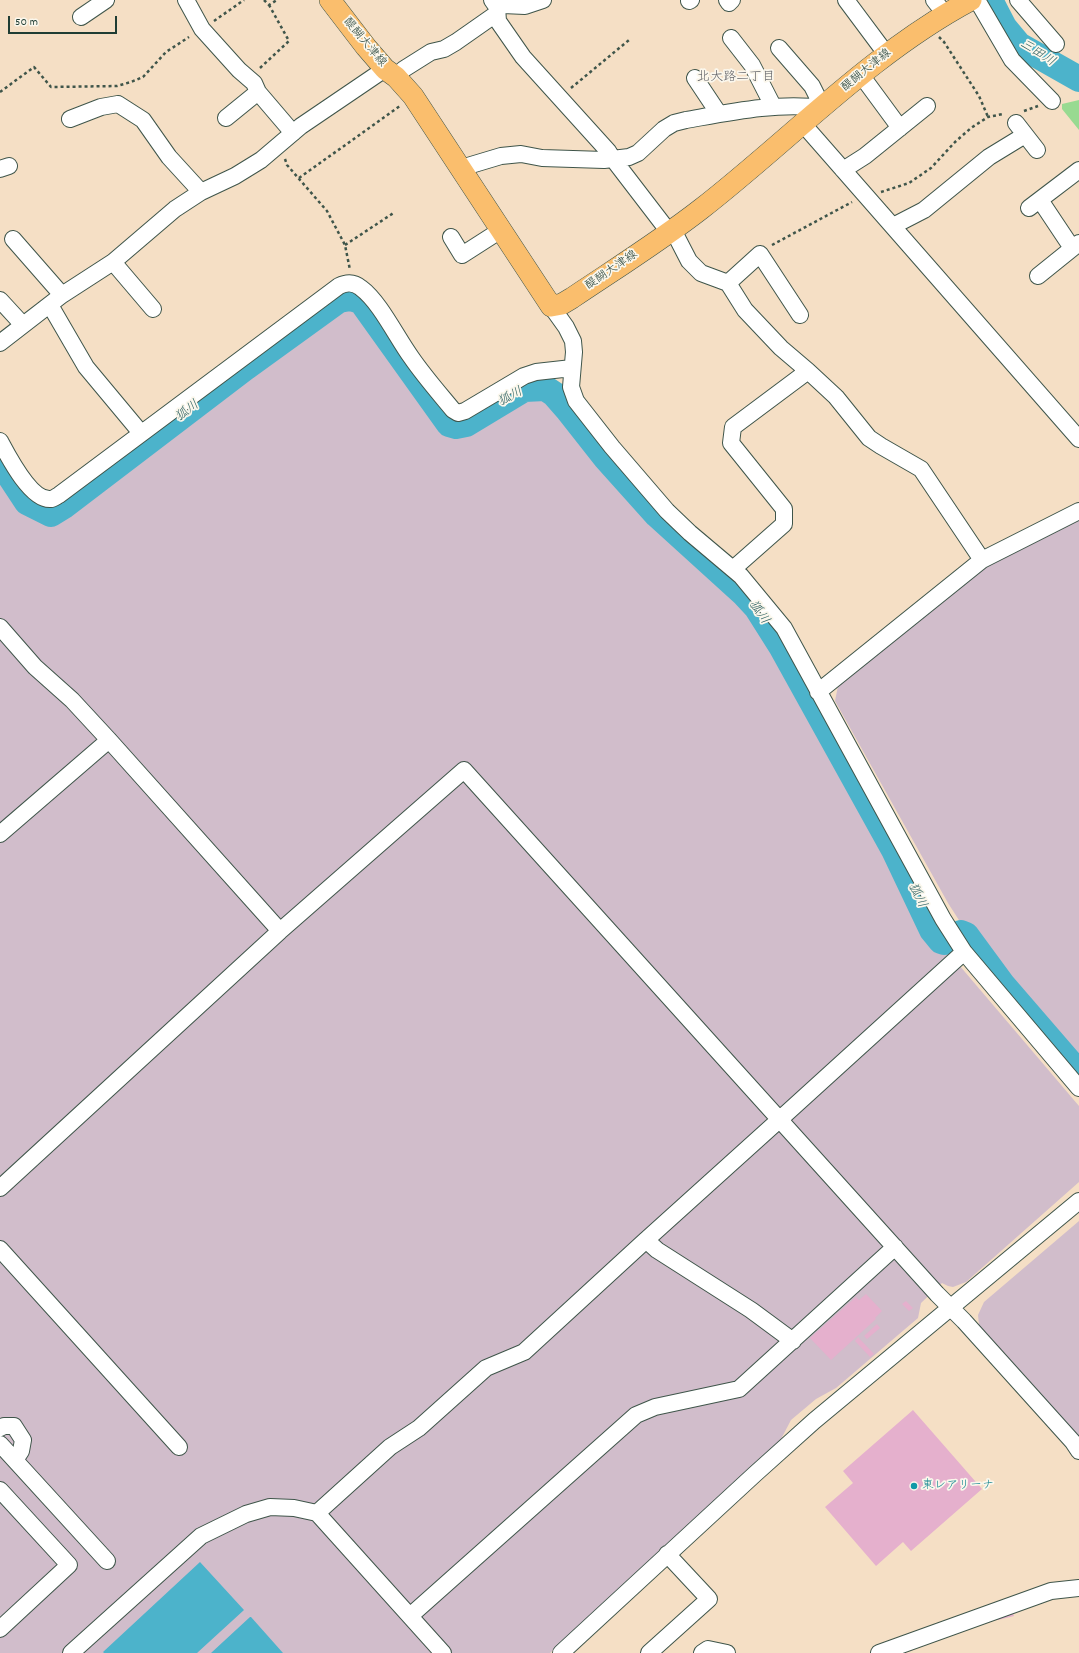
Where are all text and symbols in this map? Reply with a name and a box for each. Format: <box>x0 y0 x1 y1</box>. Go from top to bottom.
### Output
scale bar <box>10 8 119 34</box>
text: 50 m <box>15 14 38 31</box>
street label: 醍醐大津線 <box>339 15 389 71</box>
water label: 三田川 <box>1016 37 1058 71</box>
street label: 醍醐大津線 <box>839 47 895 95</box>
district label: 北大路二丁目 <box>697 70 775 86</box>
street label: 醍醐大津線 <box>583 248 641 294</box>
water label: 狐川 <box>496 385 526 411</box>
water label: 狐川 <box>173 398 203 426</box>
water label: 狐川 <box>744 598 772 628</box>
water label: 狐川 <box>903 881 929 911</box>
place label: 東レアリーナ <box>922 1479 994 1493</box>
marker: 東レアリーナ <box>909 1481 919 1491</box>

